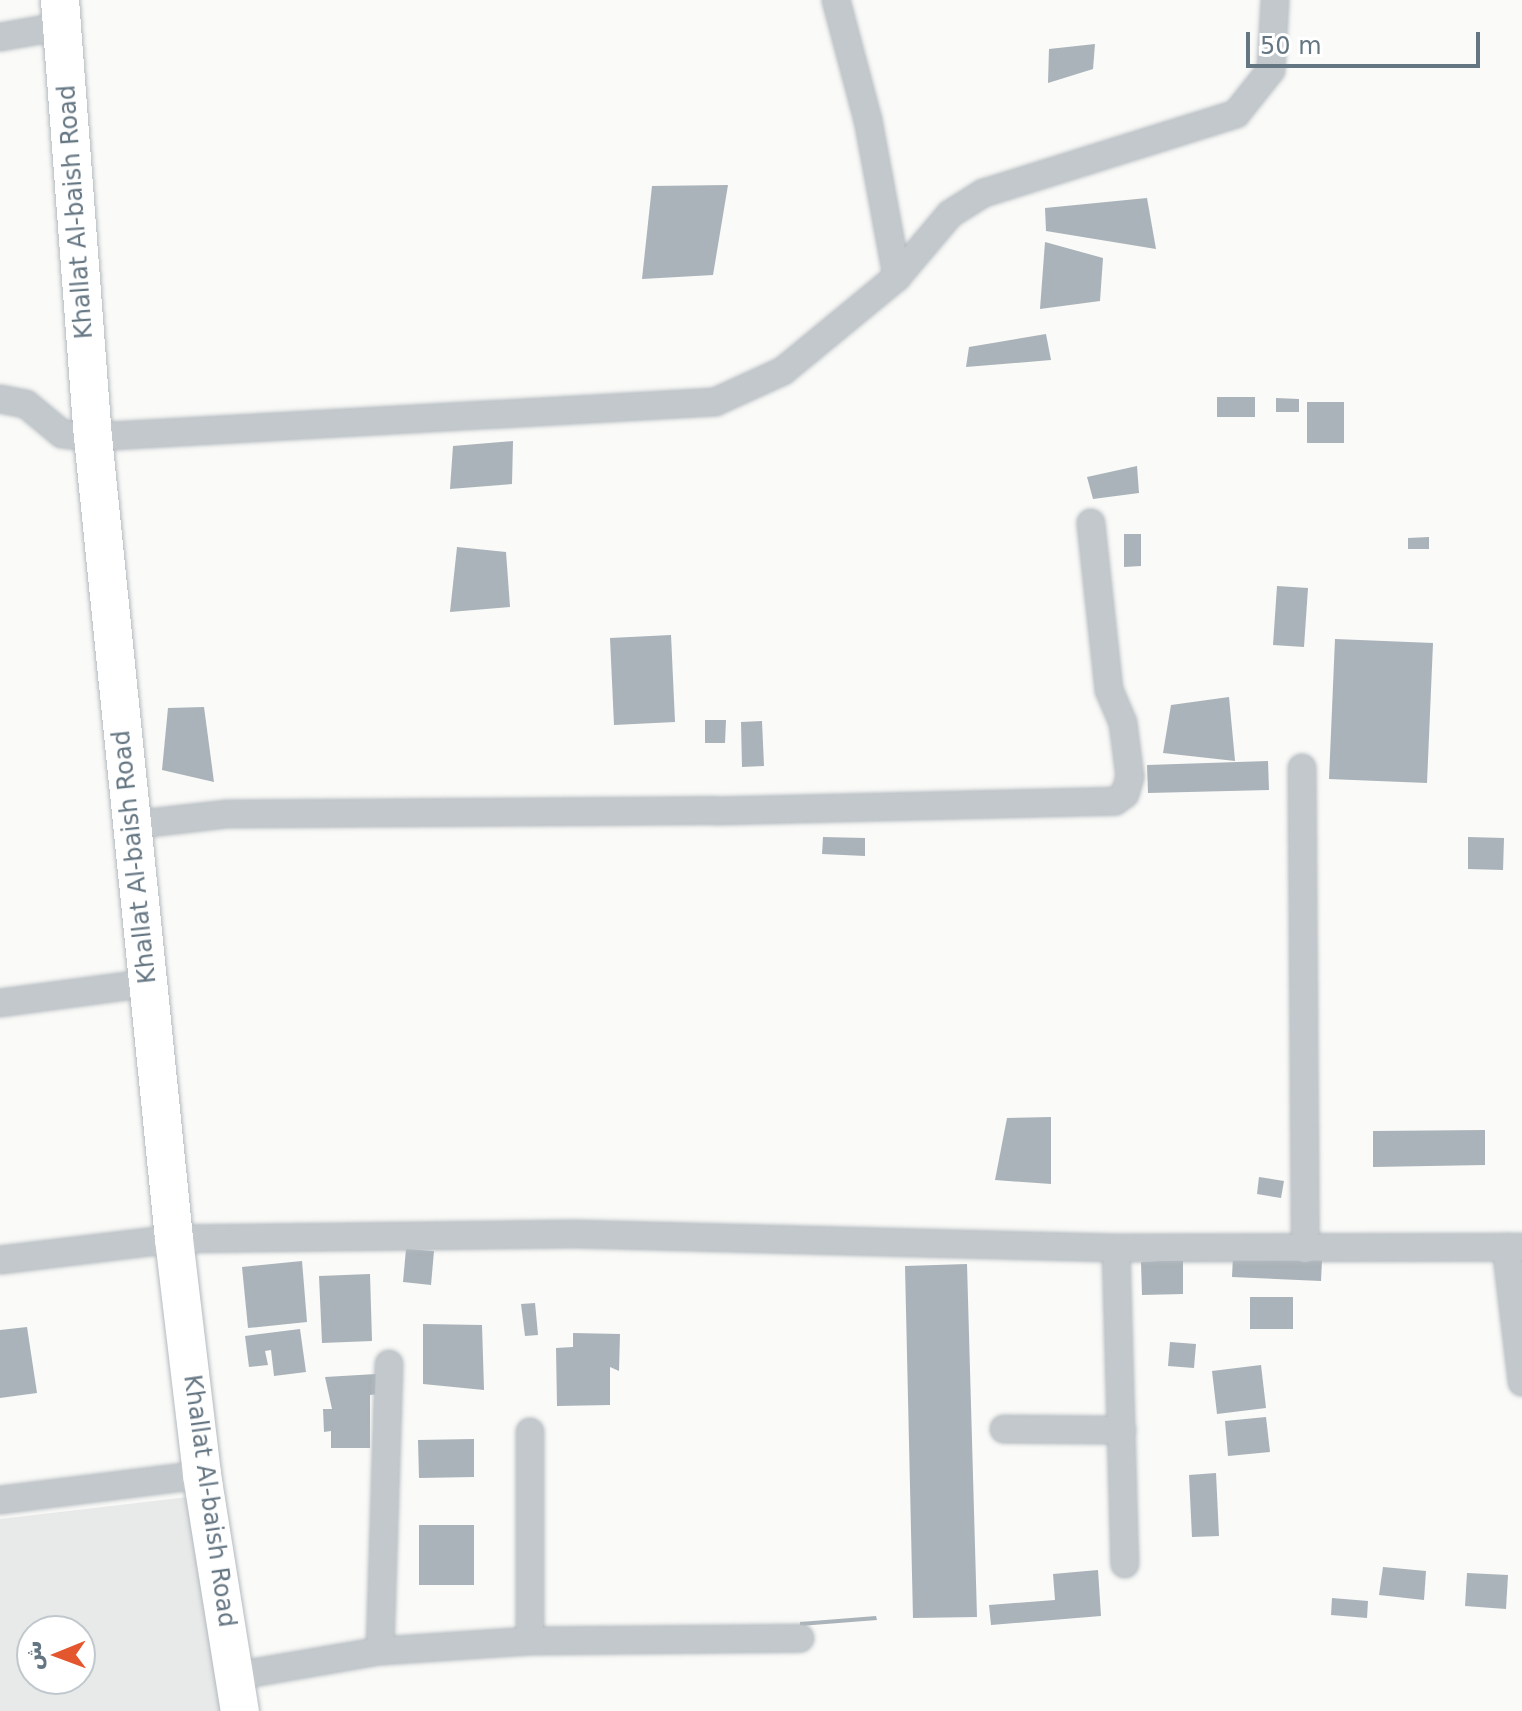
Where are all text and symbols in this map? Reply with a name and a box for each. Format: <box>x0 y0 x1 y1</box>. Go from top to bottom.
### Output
scale bar <box>1250 16 1484 66</box>
text: 50 m <box>1260 32 1322 60</box>
street label: Khallat Al-baish Road <box>53 84 99 340</box>
street label: Khallat Al-baish Road <box>107 729 163 985</box>
street label: Khallat Al-baish Road <box>177 1373 241 1629</box>
north arrow <box>16 1615 96 1695</box>
text: ش <box>21 1640 46 1671</box>

